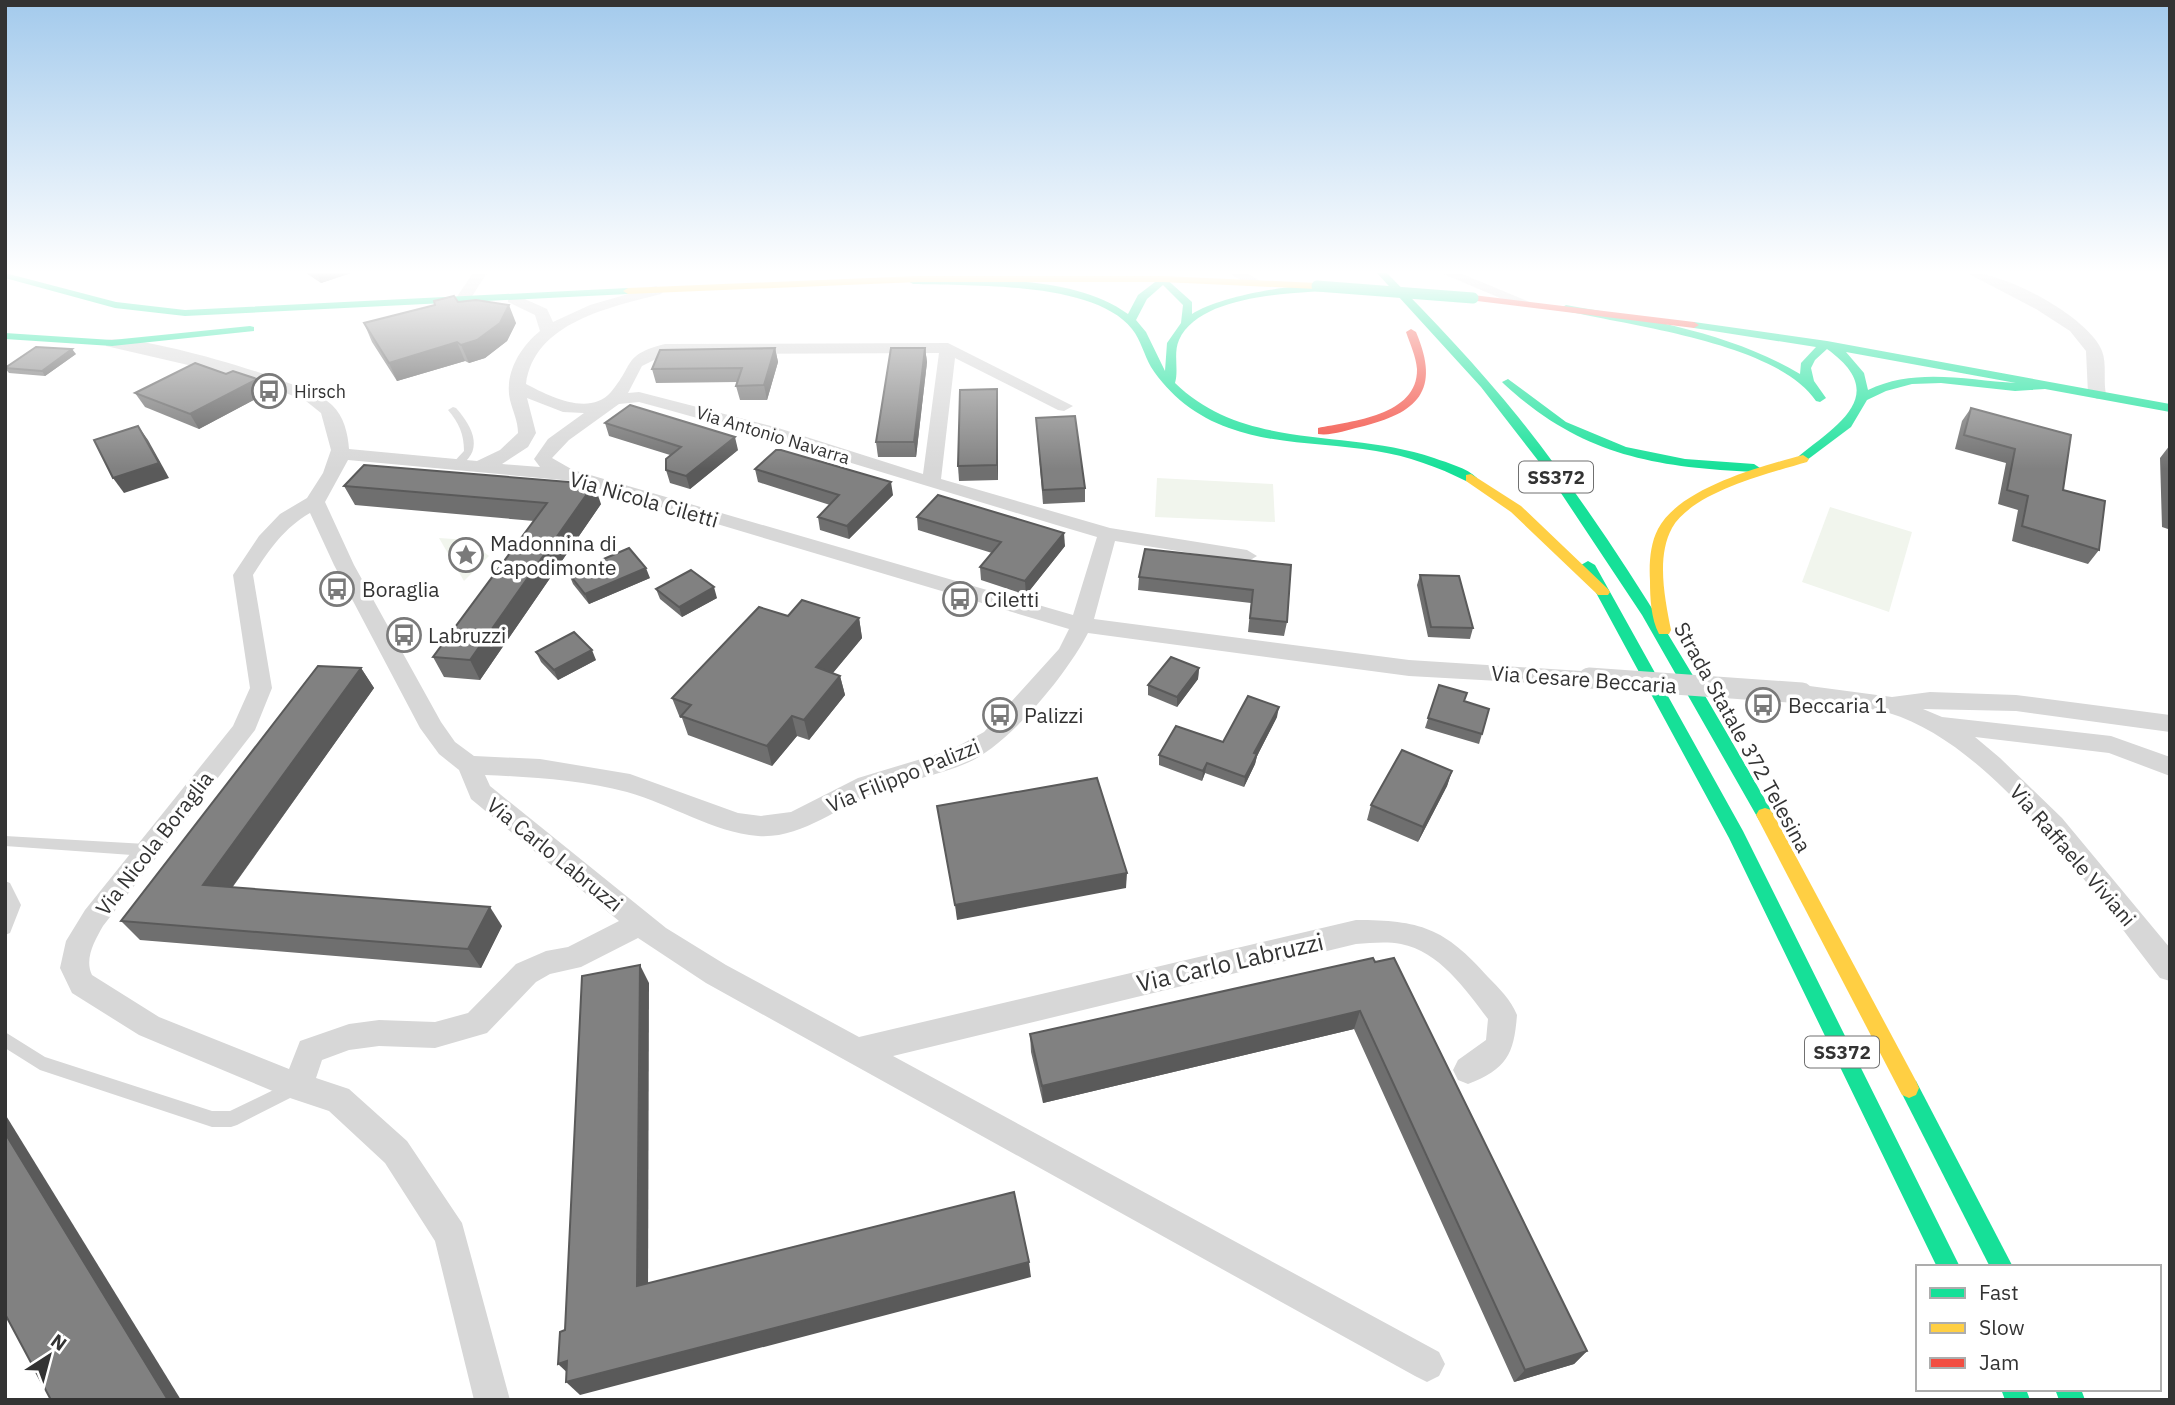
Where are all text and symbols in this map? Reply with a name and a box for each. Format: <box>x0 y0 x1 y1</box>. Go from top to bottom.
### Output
bus stop icon: Hirsch <box>250 372 288 410</box>
place label: Hirsch <box>294 380 346 403</box>
street label: Via Antonio Navarra <box>693 401 853 469</box>
road number: SS372 <box>1519 462 1593 492</box>
street label: Via Nicola Ciletti <box>566 464 722 534</box>
place label: Madonnina di Capodimonte <box>490 529 617 581</box>
place icon: Madonnina di Capodimonte <box>447 536 485 574</box>
bus stop icon: Boraglia <box>318 570 356 608</box>
place label: Boraglia <box>362 575 440 603</box>
bus stop icon: Ciletti <box>941 580 979 618</box>
place label: Ciletti <box>984 585 1039 613</box>
bus stop icon: Labruzzi <box>385 616 423 654</box>
street label: Strada Statale 372 Telesina <box>1668 617 1818 857</box>
place label: Labruzzi <box>428 621 506 649</box>
street label: Via Cesare Beccaria <box>1490 659 1678 699</box>
bus stop icon: Beccaria 1 <box>1744 686 1782 724</box>
place label: Beccaria 1 <box>1788 691 1887 719</box>
bus stop icon: Palizzi <box>981 696 1019 734</box>
place label: Palizzi <box>1024 701 1083 729</box>
street label: Via Filippo Palizzi <box>822 732 984 818</box>
street label: Via Nicola Boraglia <box>89 765 219 921</box>
street label: Via Raffaele Viviani <box>2004 778 2142 932</box>
street label: Via Carlo Labruzzi <box>481 791 629 917</box>
street label: Via Carlo Labruzzi <box>1133 925 1327 999</box>
road number: SS372 <box>1805 1036 1879 1068</box>
legend <box>1916 1265 2161 1391</box>
text: Fast <box>1979 1278 2019 1306</box>
text: Slow <box>1979 1313 2025 1341</box>
north arrow <box>14 1321 84 1391</box>
text: N <box>46 1328 72 1356</box>
text: Jam <box>1979 1348 2019 1376</box>

